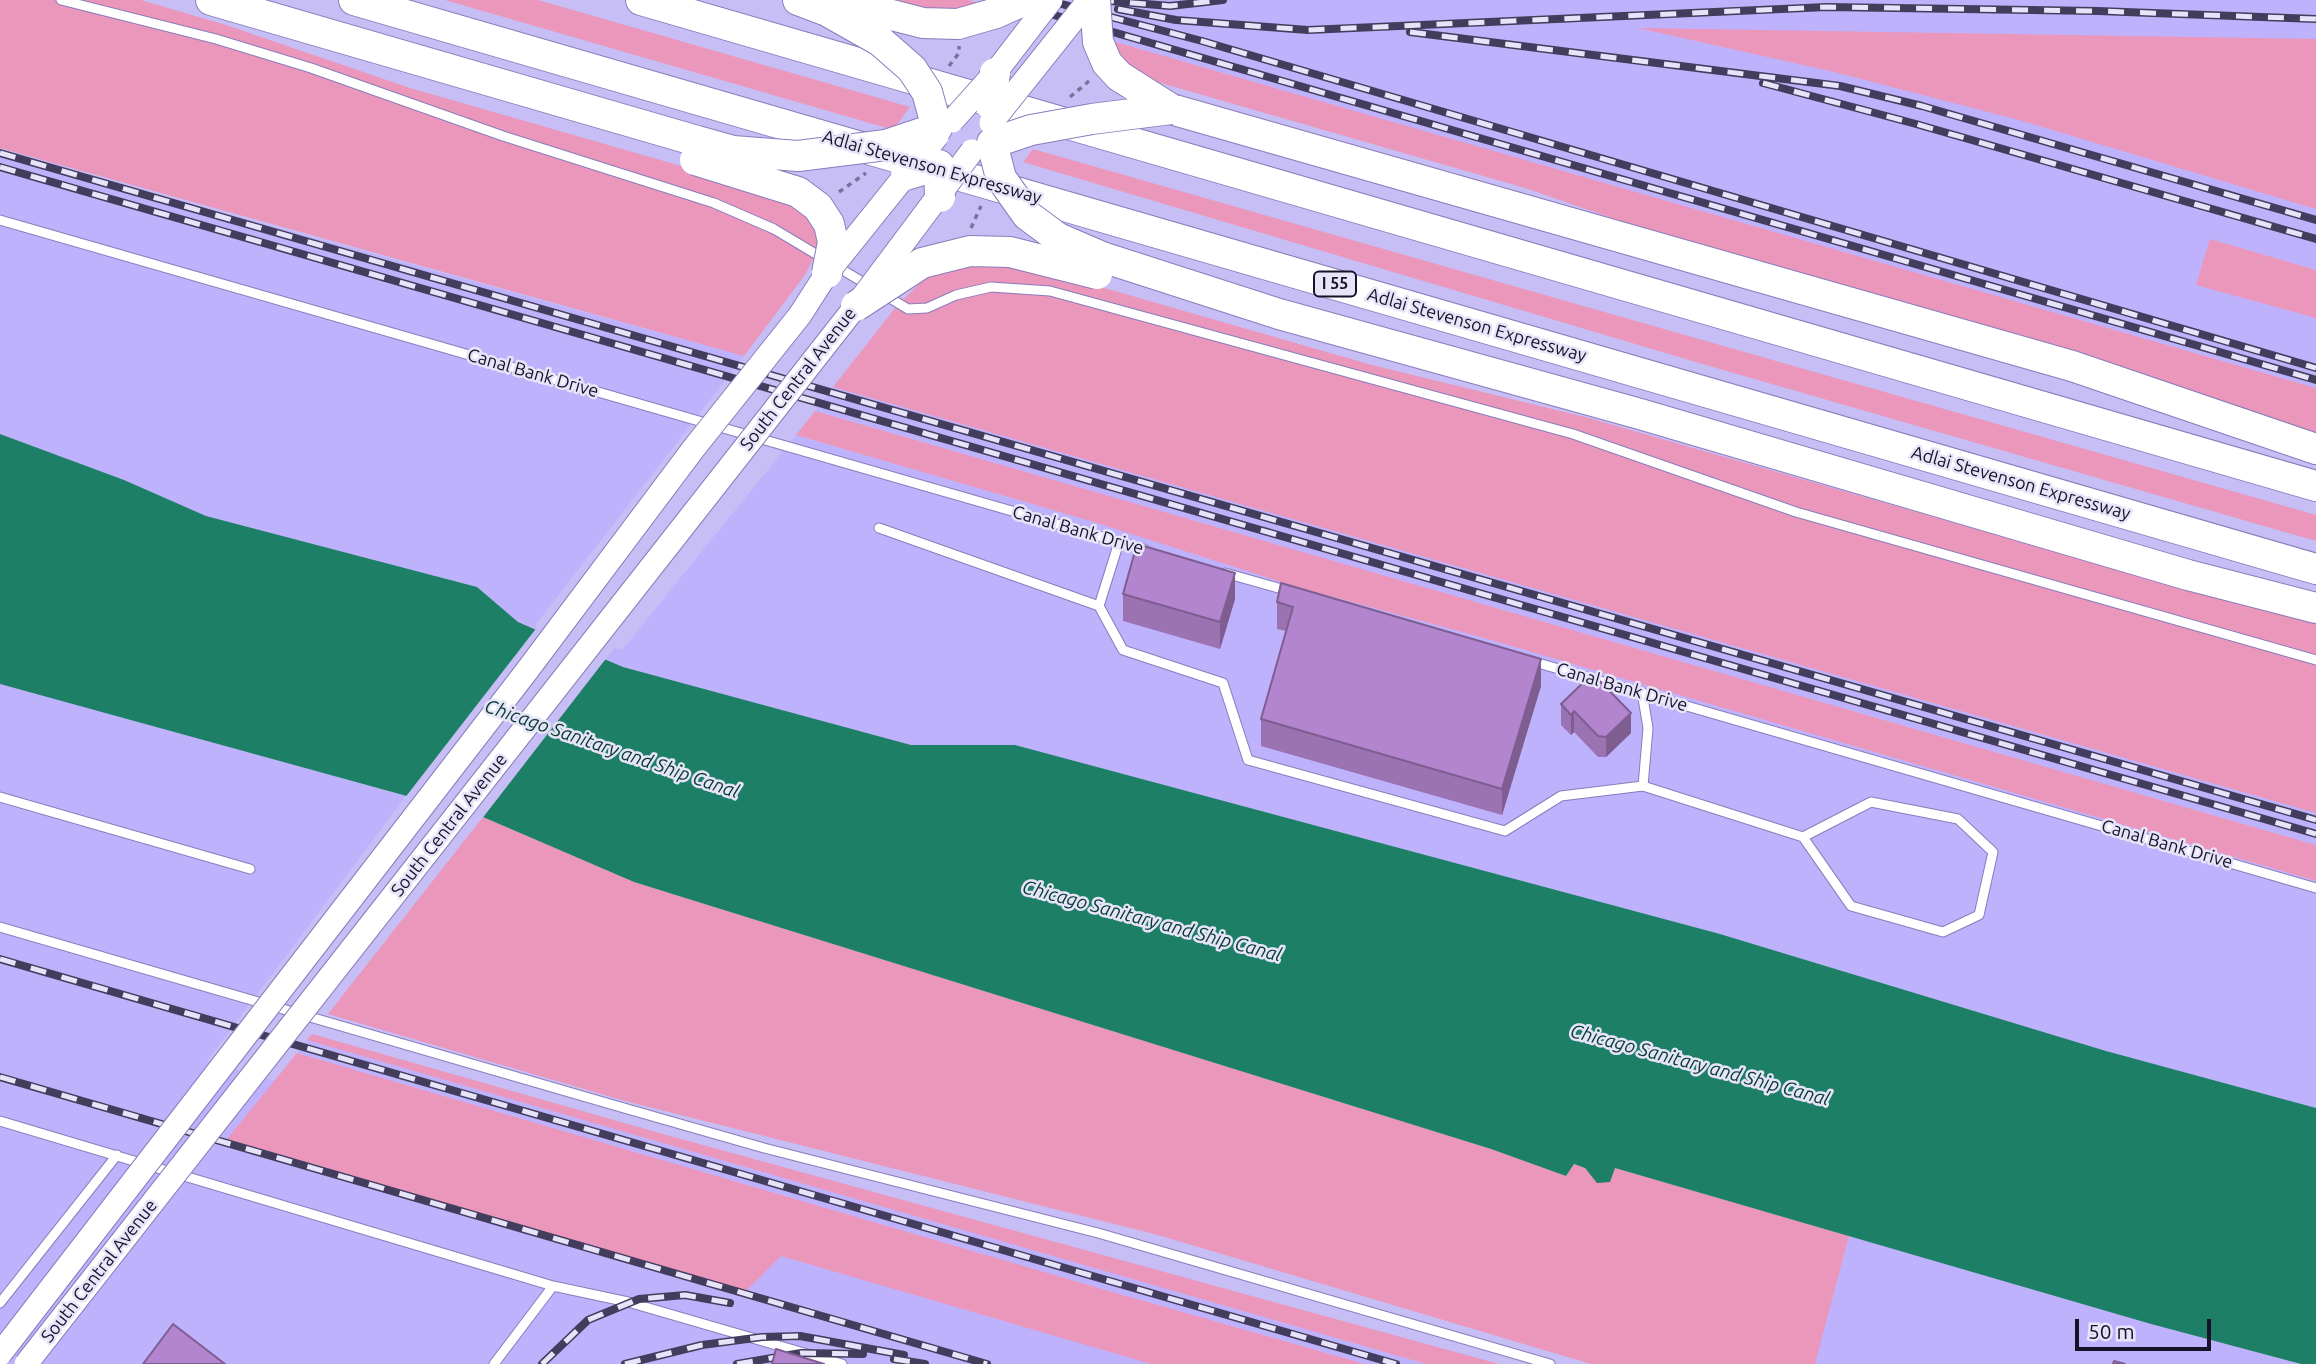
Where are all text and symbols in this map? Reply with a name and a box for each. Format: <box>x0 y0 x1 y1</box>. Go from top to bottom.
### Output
street label: Adlai Stevenson Expressway <box>820 125 1044 209</box>
road number: I 55 <box>1314 272 1356 296</box>
street label: Adlai Stevenson Expressway <box>1365 283 1589 367</box>
street label: South Central Avenue <box>735 303 861 455</box>
street label: Canal Bank Drive <box>465 344 601 402</box>
street label: Adlai Stevenson Expressway <box>1909 441 2133 525</box>
street label: Canal Bank Drive <box>1010 501 1146 559</box>
street label: Canal Bank Drive <box>1554 658 1690 716</box>
water label: Chicago Sanitary and Ship Canal <box>482 695 742 803</box>
street label: South Central Avenue <box>386 749 512 901</box>
street label: Canal Bank Drive <box>2099 815 2235 873</box>
water label: Chicago Sanitary and Ship Canal <box>1020 875 1284 967</box>
water label: Chicago Sanitary and Ship Canal <box>1568 1019 1832 1111</box>
street label: South Central Avenue <box>36 1195 162 1347</box>
scale bar <box>2078 1304 2214 1348</box>
text: 50 m <box>2088 1319 2135 1343</box>

